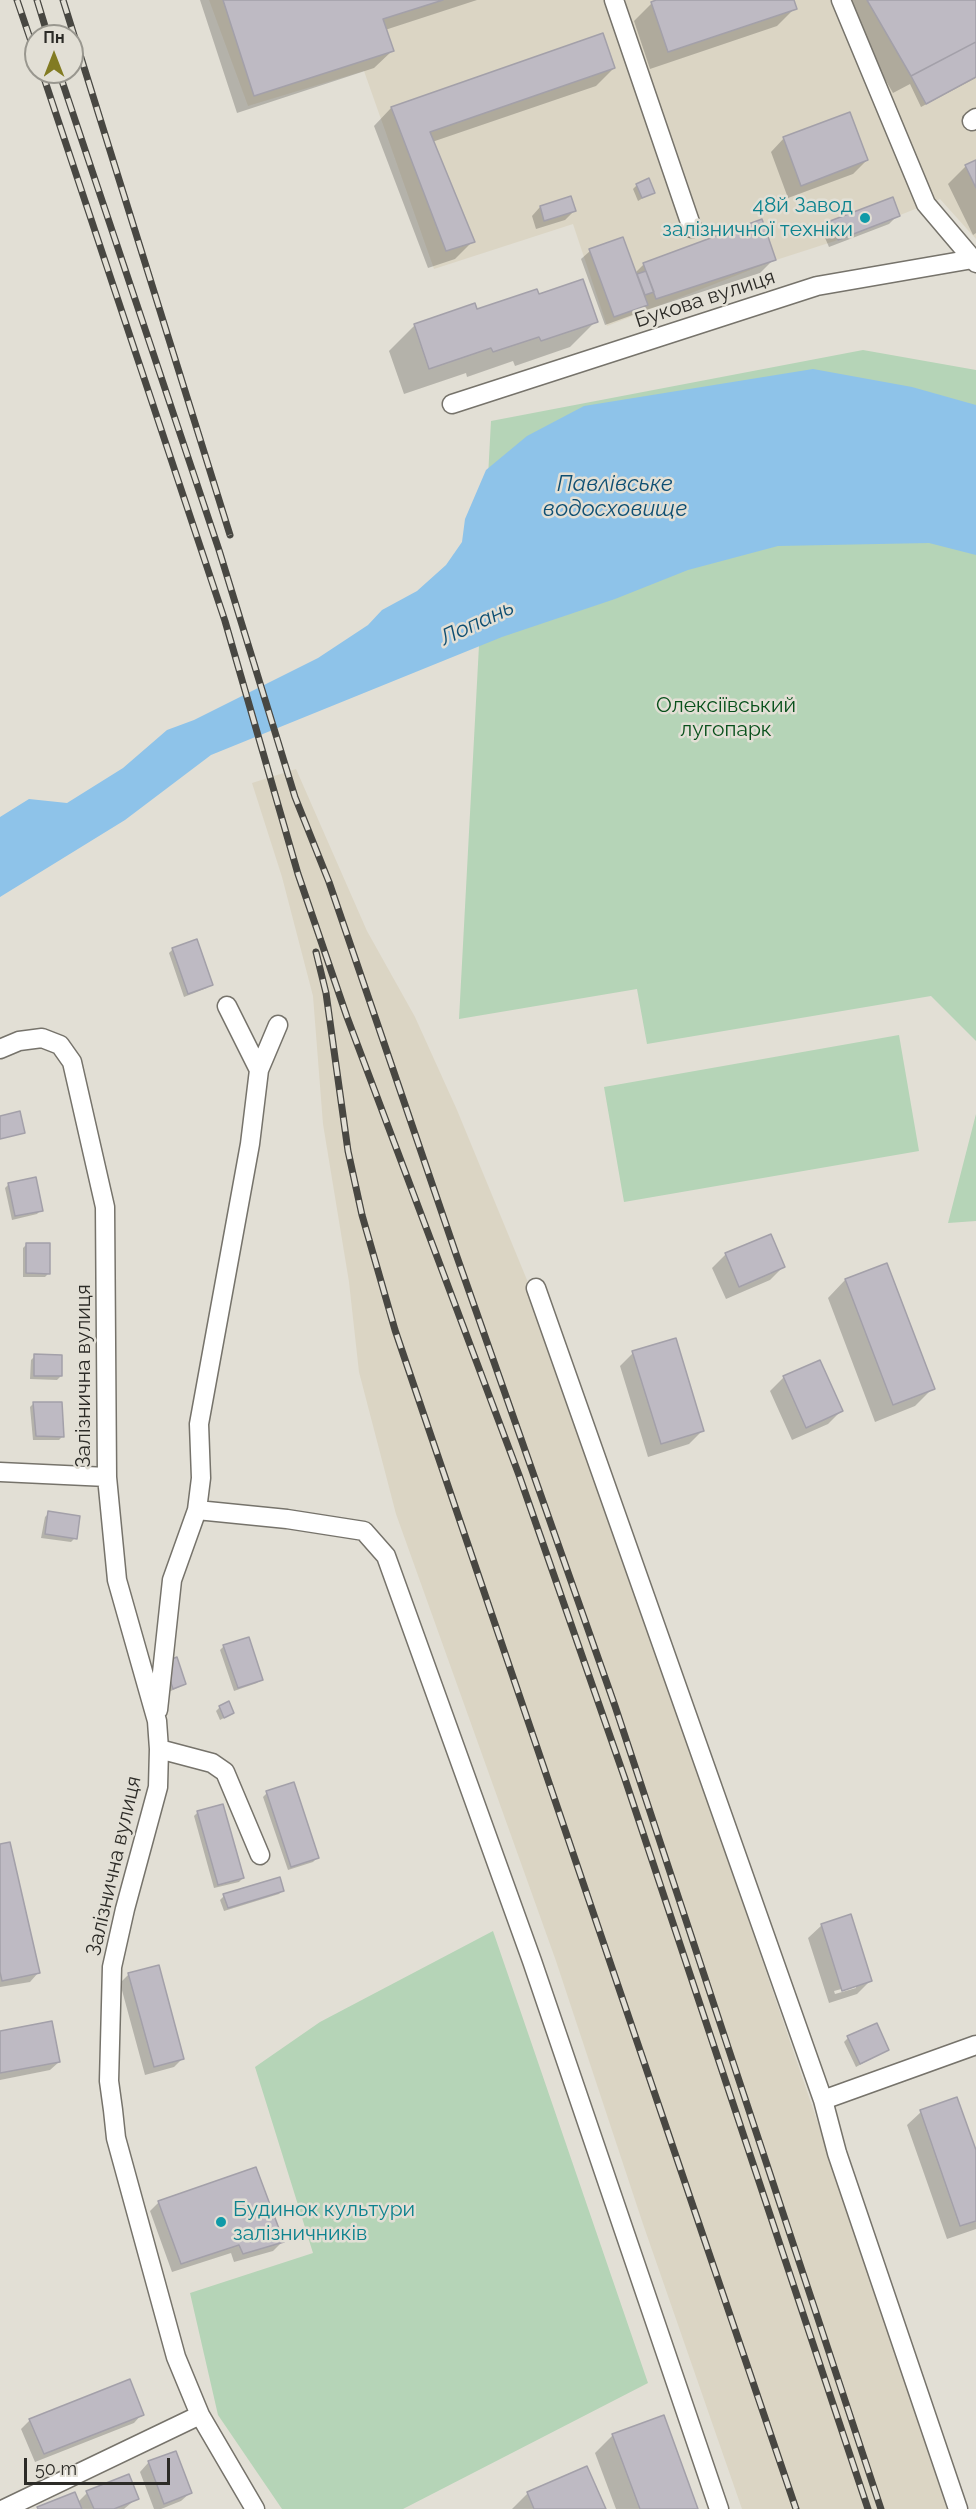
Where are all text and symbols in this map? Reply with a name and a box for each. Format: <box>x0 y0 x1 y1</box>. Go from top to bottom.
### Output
north arrow <box>24 24 84 84</box>
text: Пн <box>43 28 65 47</box>
place label: 48й Завод залізничної техніки <box>662 193 853 243</box>
marker: 48й Завод залізничної техніки <box>858 211 872 225</box>
street label: Букова вулиця <box>632 264 778 334</box>
water label: Павлівське водосховище <box>543 471 687 522</box>
water label: Лопань <box>436 594 518 652</box>
park label: Олексіївський лугопарк <box>656 693 796 743</box>
street label: Залізнична вулиця <box>71 1284 97 1468</box>
street label: Залізнична вулиця <box>81 1774 147 1958</box>
place label: Будинок культури залізничників <box>233 2197 415 2247</box>
marker: Будинок культури залізничників <box>214 2215 228 2229</box>
scale bar <box>27 2446 172 2484</box>
text: 50 m <box>35 2458 77 2479</box>

